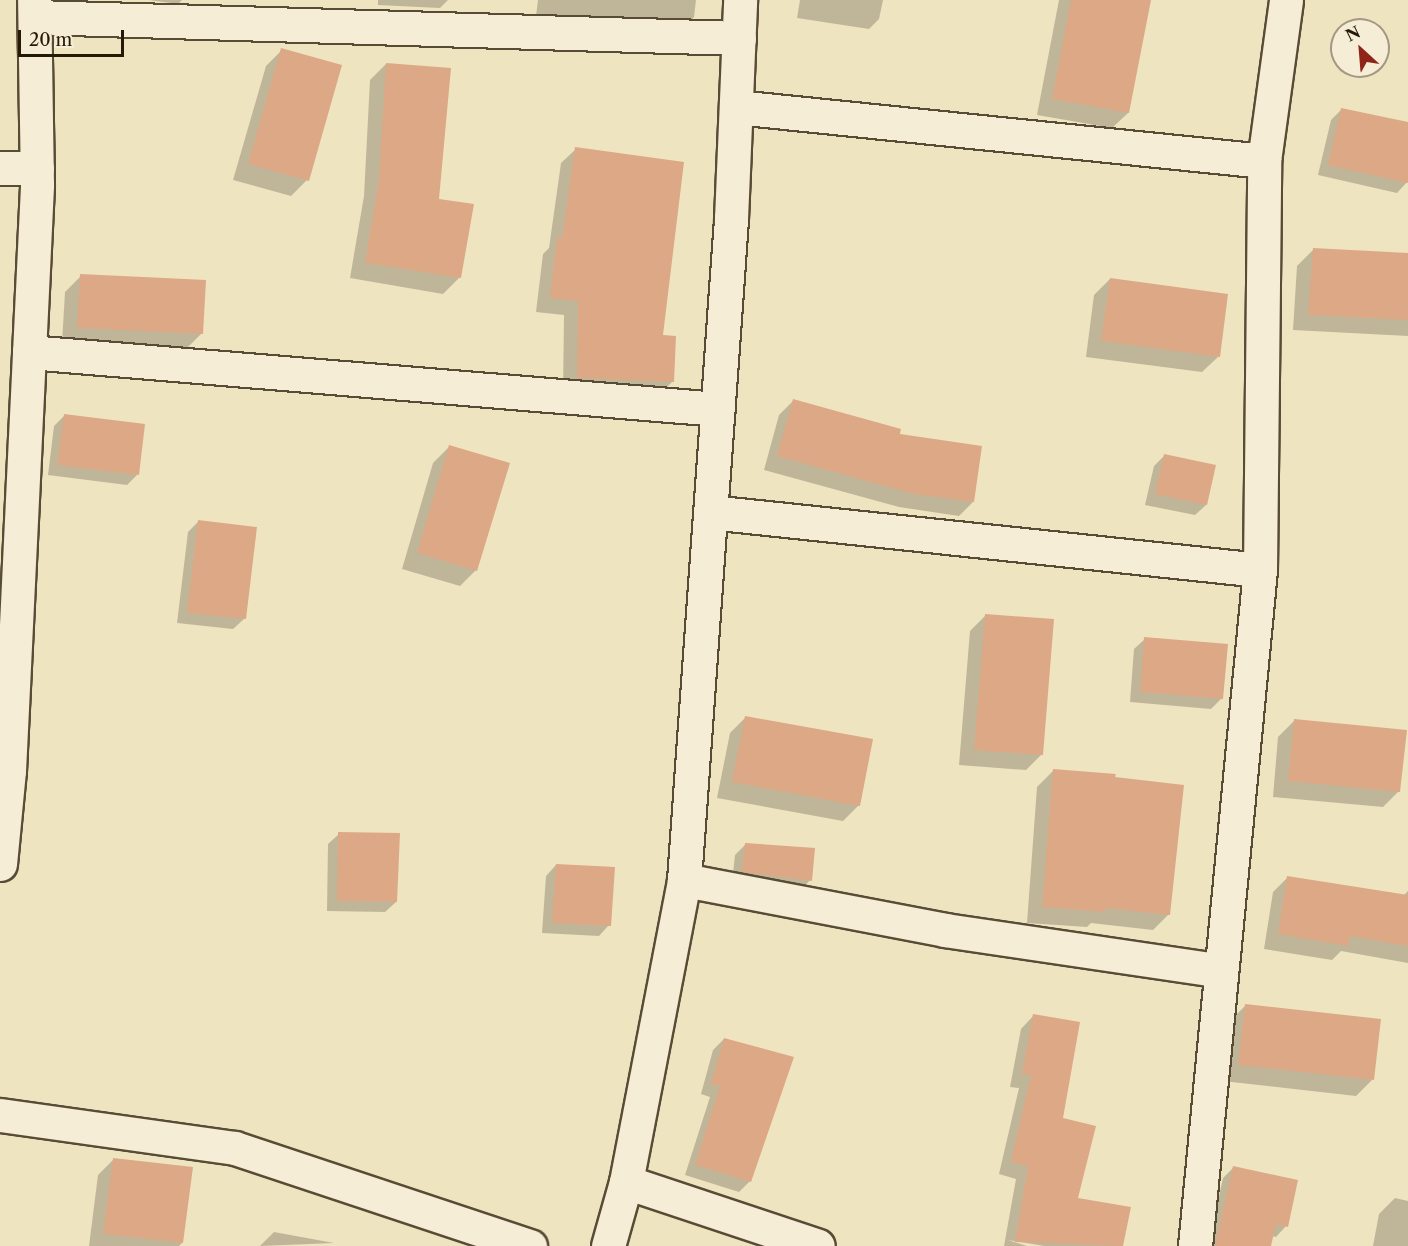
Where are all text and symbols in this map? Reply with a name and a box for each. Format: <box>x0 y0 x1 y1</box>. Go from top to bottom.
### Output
scale bar <box>21 18 128 56</box>
north arrow <box>1330 18 1390 78</box>
text: N <box>1342 22 1364 46</box>
text: 20 m <box>29 29 72 51</box>

